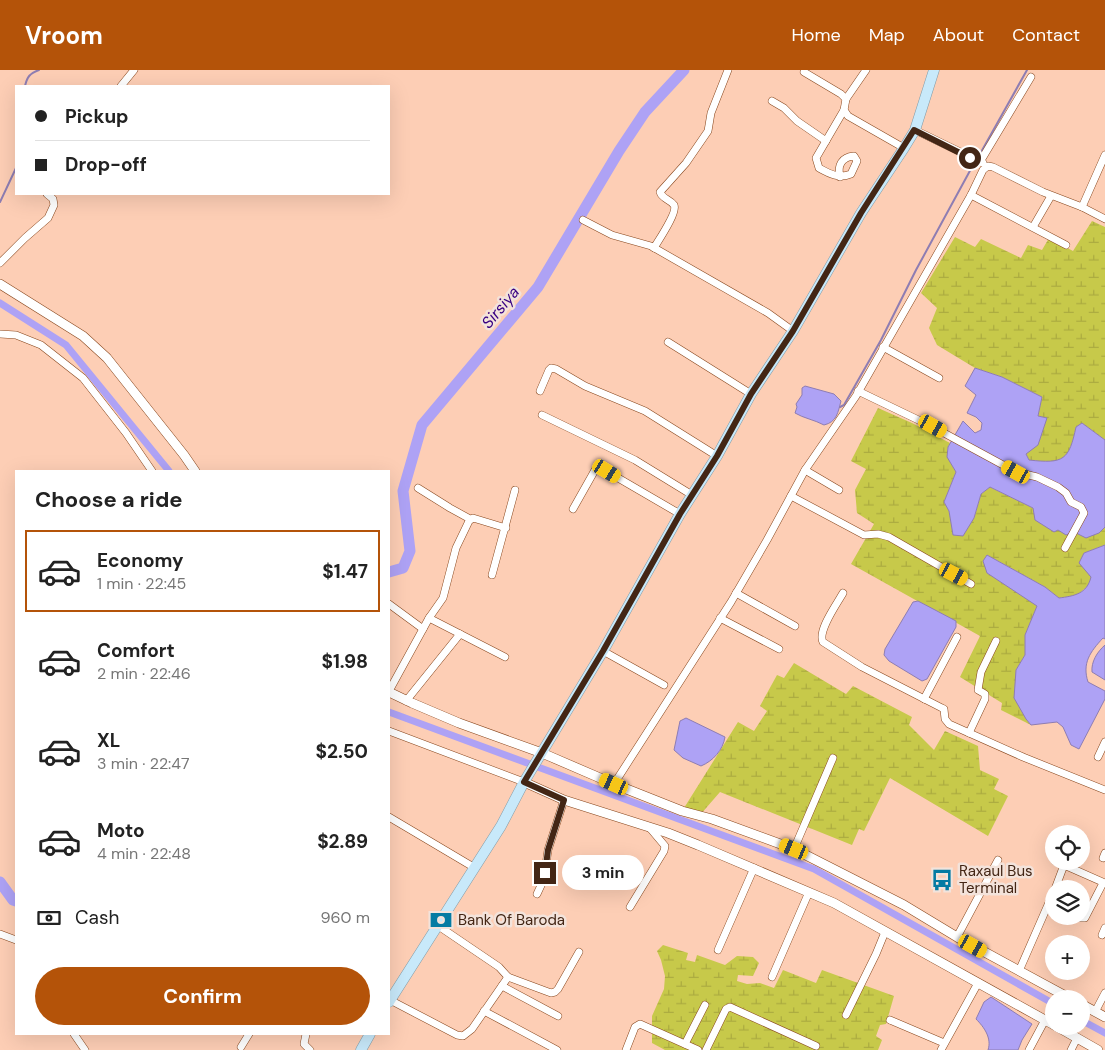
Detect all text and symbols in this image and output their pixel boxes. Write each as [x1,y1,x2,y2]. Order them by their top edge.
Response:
text: Vroom [25,20,103,51]
text: Home [791,23,841,47]
text: Map [869,23,905,47]
text: About [933,23,984,47]
text: Contact [1012,23,1080,47]
text: Pickup [65,104,129,129]
route start [959,147,981,169]
text: Drop-off [65,152,147,177]
water label: Sirsiya [477,282,524,333]
car [916,412,949,440]
car [590,457,623,485]
car [999,458,1032,486]
text: Choose a ride [35,485,183,514]
text: Economy [97,548,184,573]
icon: car [37,549,82,594]
text: $1.47 [322,559,368,584]
car [937,560,970,588]
text: 1 min · 22:45 [97,573,186,594]
text: Comfort [97,638,175,663]
icon: car [37,639,82,684]
text: $1.98 [321,649,368,674]
text: 2 min · 22:46 [97,663,191,684]
text: XL [97,728,120,753]
icon: car [37,729,82,774]
text: $2.50 [316,739,368,764]
text: 3 min · 22:47 [97,753,190,774]
car [597,771,630,797]
text: Moto [97,818,145,843]
icon: car [37,819,82,864]
map controls [1045,825,1090,1035]
button: locate [1045,825,1090,870]
text: $2.89 [317,829,368,854]
car [777,836,810,862]
text: 4 min · 22:48 [97,843,191,864]
callout: 3 min [562,856,645,890]
place label: Raxaul Bus Terminal [959,861,1033,898]
route end [534,862,556,884]
text: 3 min [582,862,624,883]
bus stop icon: Raxaul Bus Terminal [929,867,955,893]
button: layers [1045,880,1090,925]
icon: cash [35,904,63,932]
text: Cash [75,905,119,930]
text: 960 m [320,907,370,928]
bank icon: Bank Of Baroda [428,907,454,933]
place label: Bank Of Baroda [458,910,565,930]
car [956,932,989,960]
button: + [1045,935,1090,980]
button: Confirm [35,967,370,1025]
button: − [1045,990,1090,1035]

